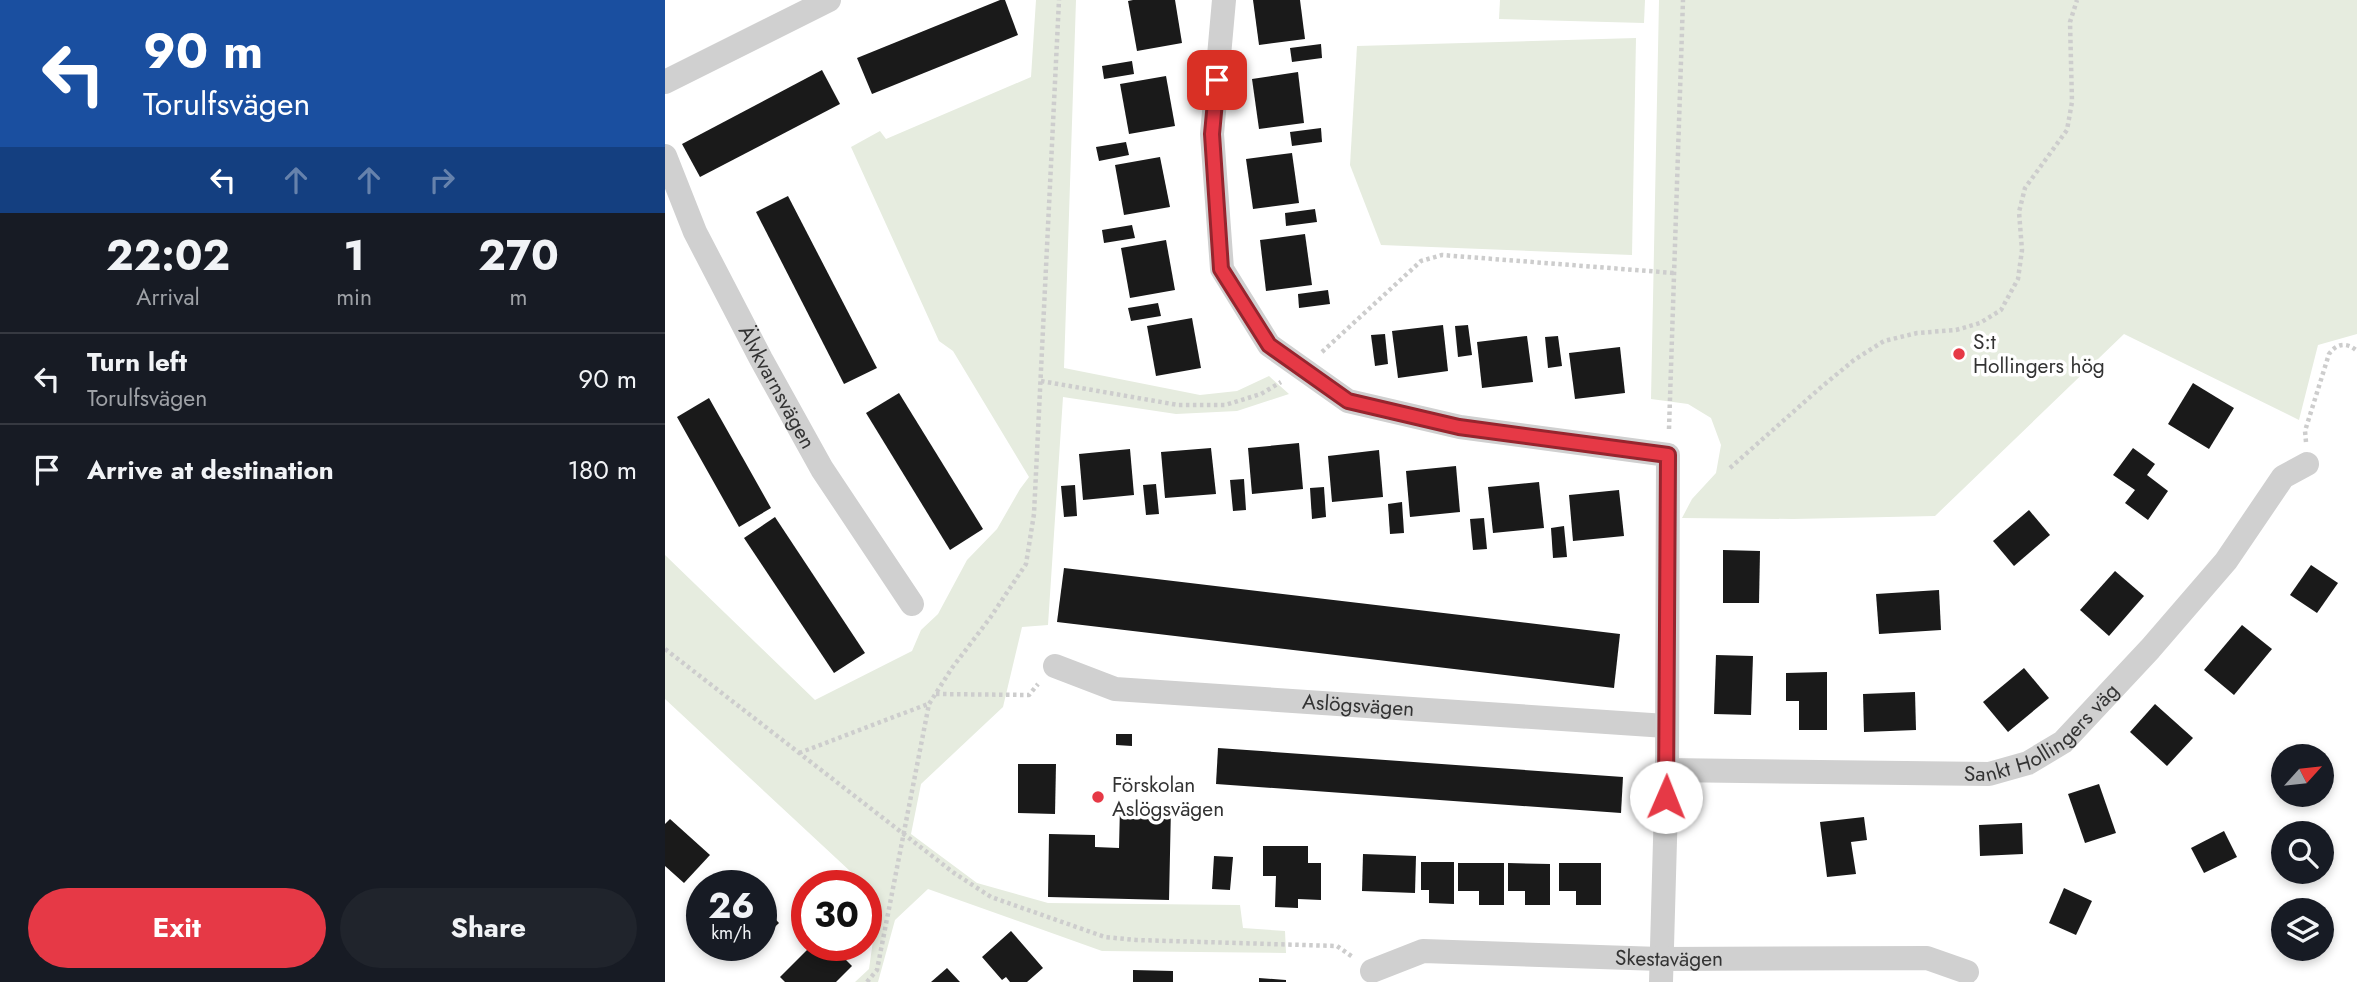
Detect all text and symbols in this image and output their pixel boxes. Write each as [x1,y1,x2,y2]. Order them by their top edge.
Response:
text: 90 m [143,16,263,86]
icon: left [28,28,119,119]
pin [1187,50,1247,110]
icon: arrive [1198,61,1236,99]
text: Torulfsvägen [143,81,310,127]
icon: left [204,161,242,199]
icon: ahead [277,161,315,199]
icon: ahead [350,161,388,199]
icon: right [423,161,461,199]
text: 22:02 [106,225,230,286]
text: 1 [343,225,365,286]
text: 270 [478,225,559,286]
text: Arrival [136,280,200,314]
text: min [336,280,372,314]
text: m [510,280,528,314]
street label: Älvkvarnsvägen [731,320,823,454]
place label: S:t Hollingers hög [1973,327,2105,381]
text: Turn left [87,343,187,381]
marker: S:t Hollingers hög [1951,346,1967,362]
icon: left [28,360,66,398]
text: 90 m [578,360,637,398]
text: Torulfsvägen [87,381,207,415]
icon: arrive [28,451,66,489]
text: Arrive at destination [87,451,334,489]
text: 180 m [567,451,637,489]
street label: Sankt Hollingers väg [1964,676,2126,789]
street label: Aslögsvägen [1301,687,1415,724]
north arrow [2271,744,2335,807]
map controls [2271,744,2334,961]
position arrow [1629,760,1703,834]
place label: Förskolan Aslögsvägen [1112,770,1224,824]
marker: Förskolan Aslögsvägen [1090,789,1106,805]
button: search [2271,821,2334,884]
speed limit sign: 30 [791,870,882,961]
text: 26 [708,881,755,931]
button: Exit [28,888,326,968]
button: Share [340,888,637,968]
button: layers [2271,898,2334,961]
text: km/h [711,920,752,946]
street label: Skestavägen [1615,942,1723,974]

